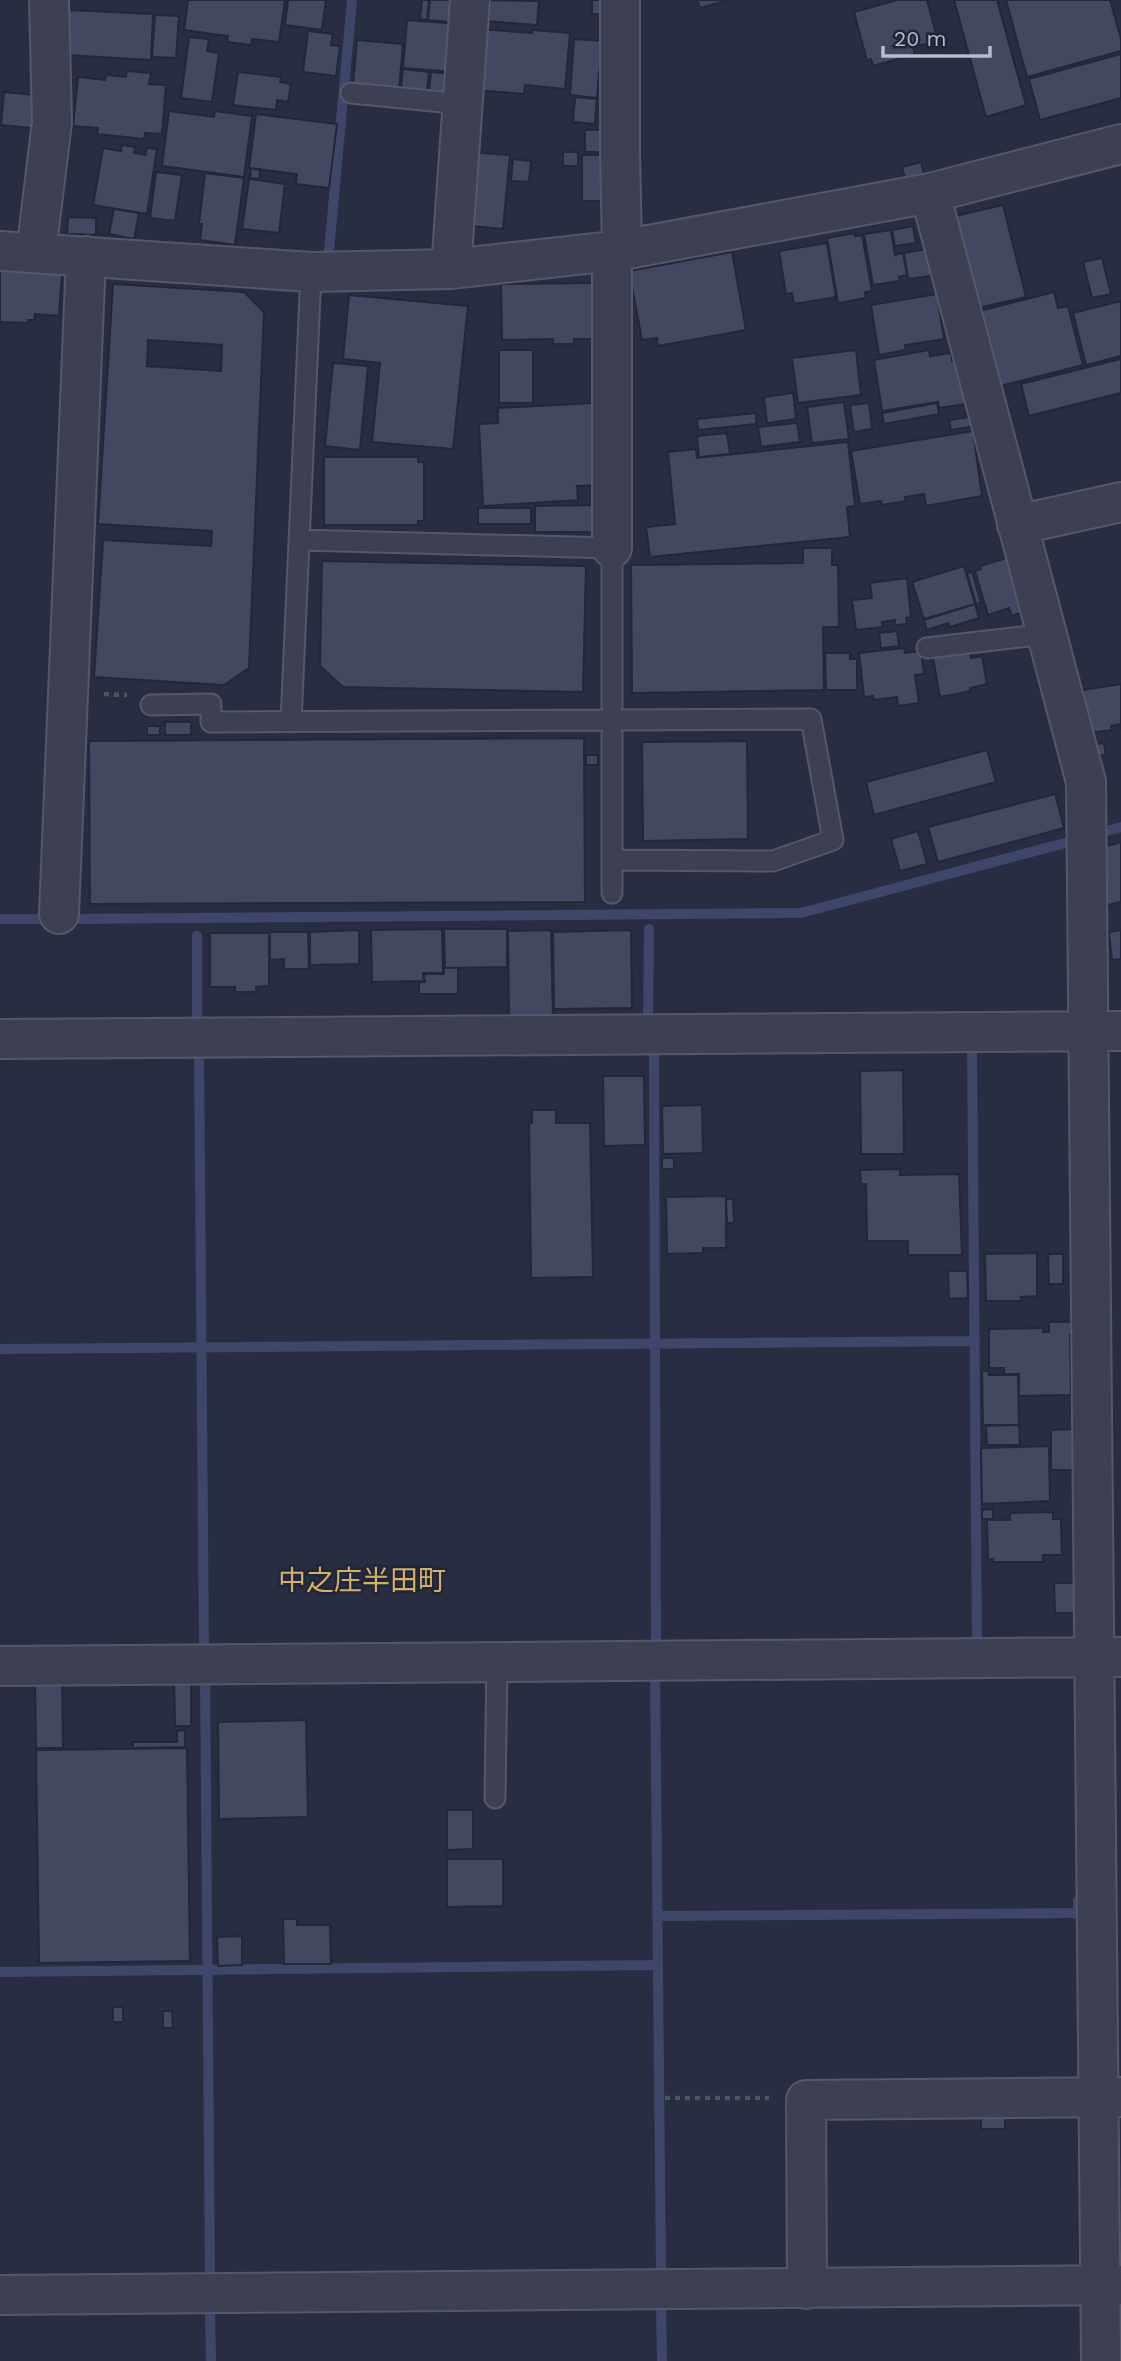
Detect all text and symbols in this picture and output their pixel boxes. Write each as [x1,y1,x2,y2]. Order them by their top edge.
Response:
scale bar [883,14,990,58]
text: 20 m [894,26,946,51]
district label: 中之庄半田町 [278,1564,446,1597]

